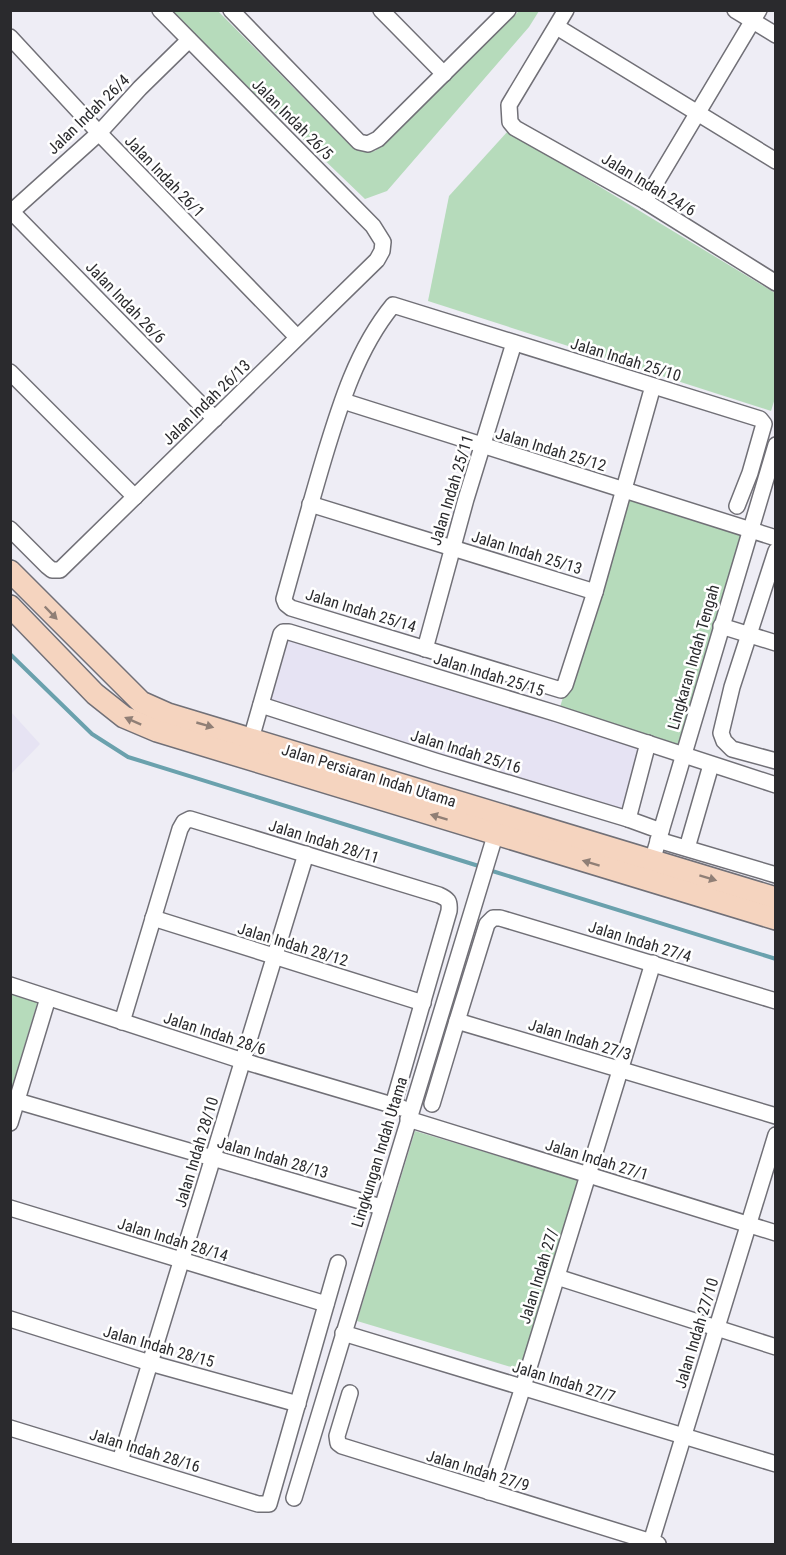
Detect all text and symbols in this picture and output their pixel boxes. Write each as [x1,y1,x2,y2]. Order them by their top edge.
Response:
street label: Jalan Indah 26/4 [43,70,133,158]
street label: Jalan Indah 26/5 [248,75,337,164]
street label: Jalan Indah 26/1 [121,131,208,221]
street label: Jalan Indah 24/6 [598,149,699,220]
street label: Jalan Indah 26/6 [82,257,170,347]
street label: Jalan Indah 25/10 [568,334,683,385]
street label: Jalan Indah 26/13 [159,356,254,449]
street label: Jalan Indah 25/12 [493,424,608,475]
street label: Jalan Indah 25/11 [426,433,477,548]
street label: Jalan Indah 25/13 [469,527,584,578]
street label: Lingkaran Indah Tengah [664,582,723,732]
street label: Jalan Indah 25/14 [303,585,418,636]
one-way arrow [44,605,58,619]
street label: Jalan Indah 25/15 [431,649,546,700]
one-way arrow [124,716,142,726]
one-way arrow [196,721,214,730]
street label: Jalan Indah 25/16 [408,726,523,777]
street label: Jalan Persiaran Indah Utama [279,740,458,811]
one-way arrow [430,812,448,821]
street label: Jalan Indah 28/11 [266,816,381,867]
one-way arrow [582,858,600,867]
one-way arrow [699,874,717,883]
street label: Jalan Indah 27/4 [586,917,694,966]
street label: Jalan Indah 28/12 [235,919,350,970]
street label: Jalan Indah 28/6 [161,1008,269,1059]
street label: Jalan Indah 27/3 [526,1015,634,1064]
street label: Lingkungan Indah Utama [348,1075,411,1230]
street label: Jalan Indah 28/10 [171,1095,222,1210]
street label: Jalan Indah 28/13 [215,1133,330,1182]
street label: Jalan Indah 27/1 [543,1135,651,1184]
street label: Jalan Indah 28/14 [115,1214,230,1265]
street label: Jalan Indah 27/ [515,1226,562,1326]
street label: Jalan Indah 27/10 [671,1276,722,1391]
street label: Jalan Indah 28/15 [101,1322,217,1371]
street label: Jalan Indah 27/7 [510,1357,618,1406]
street label: Jalan Indah 28/16 [87,1425,202,1476]
street label: Jalan Indah 27/9 [424,1446,532,1495]

